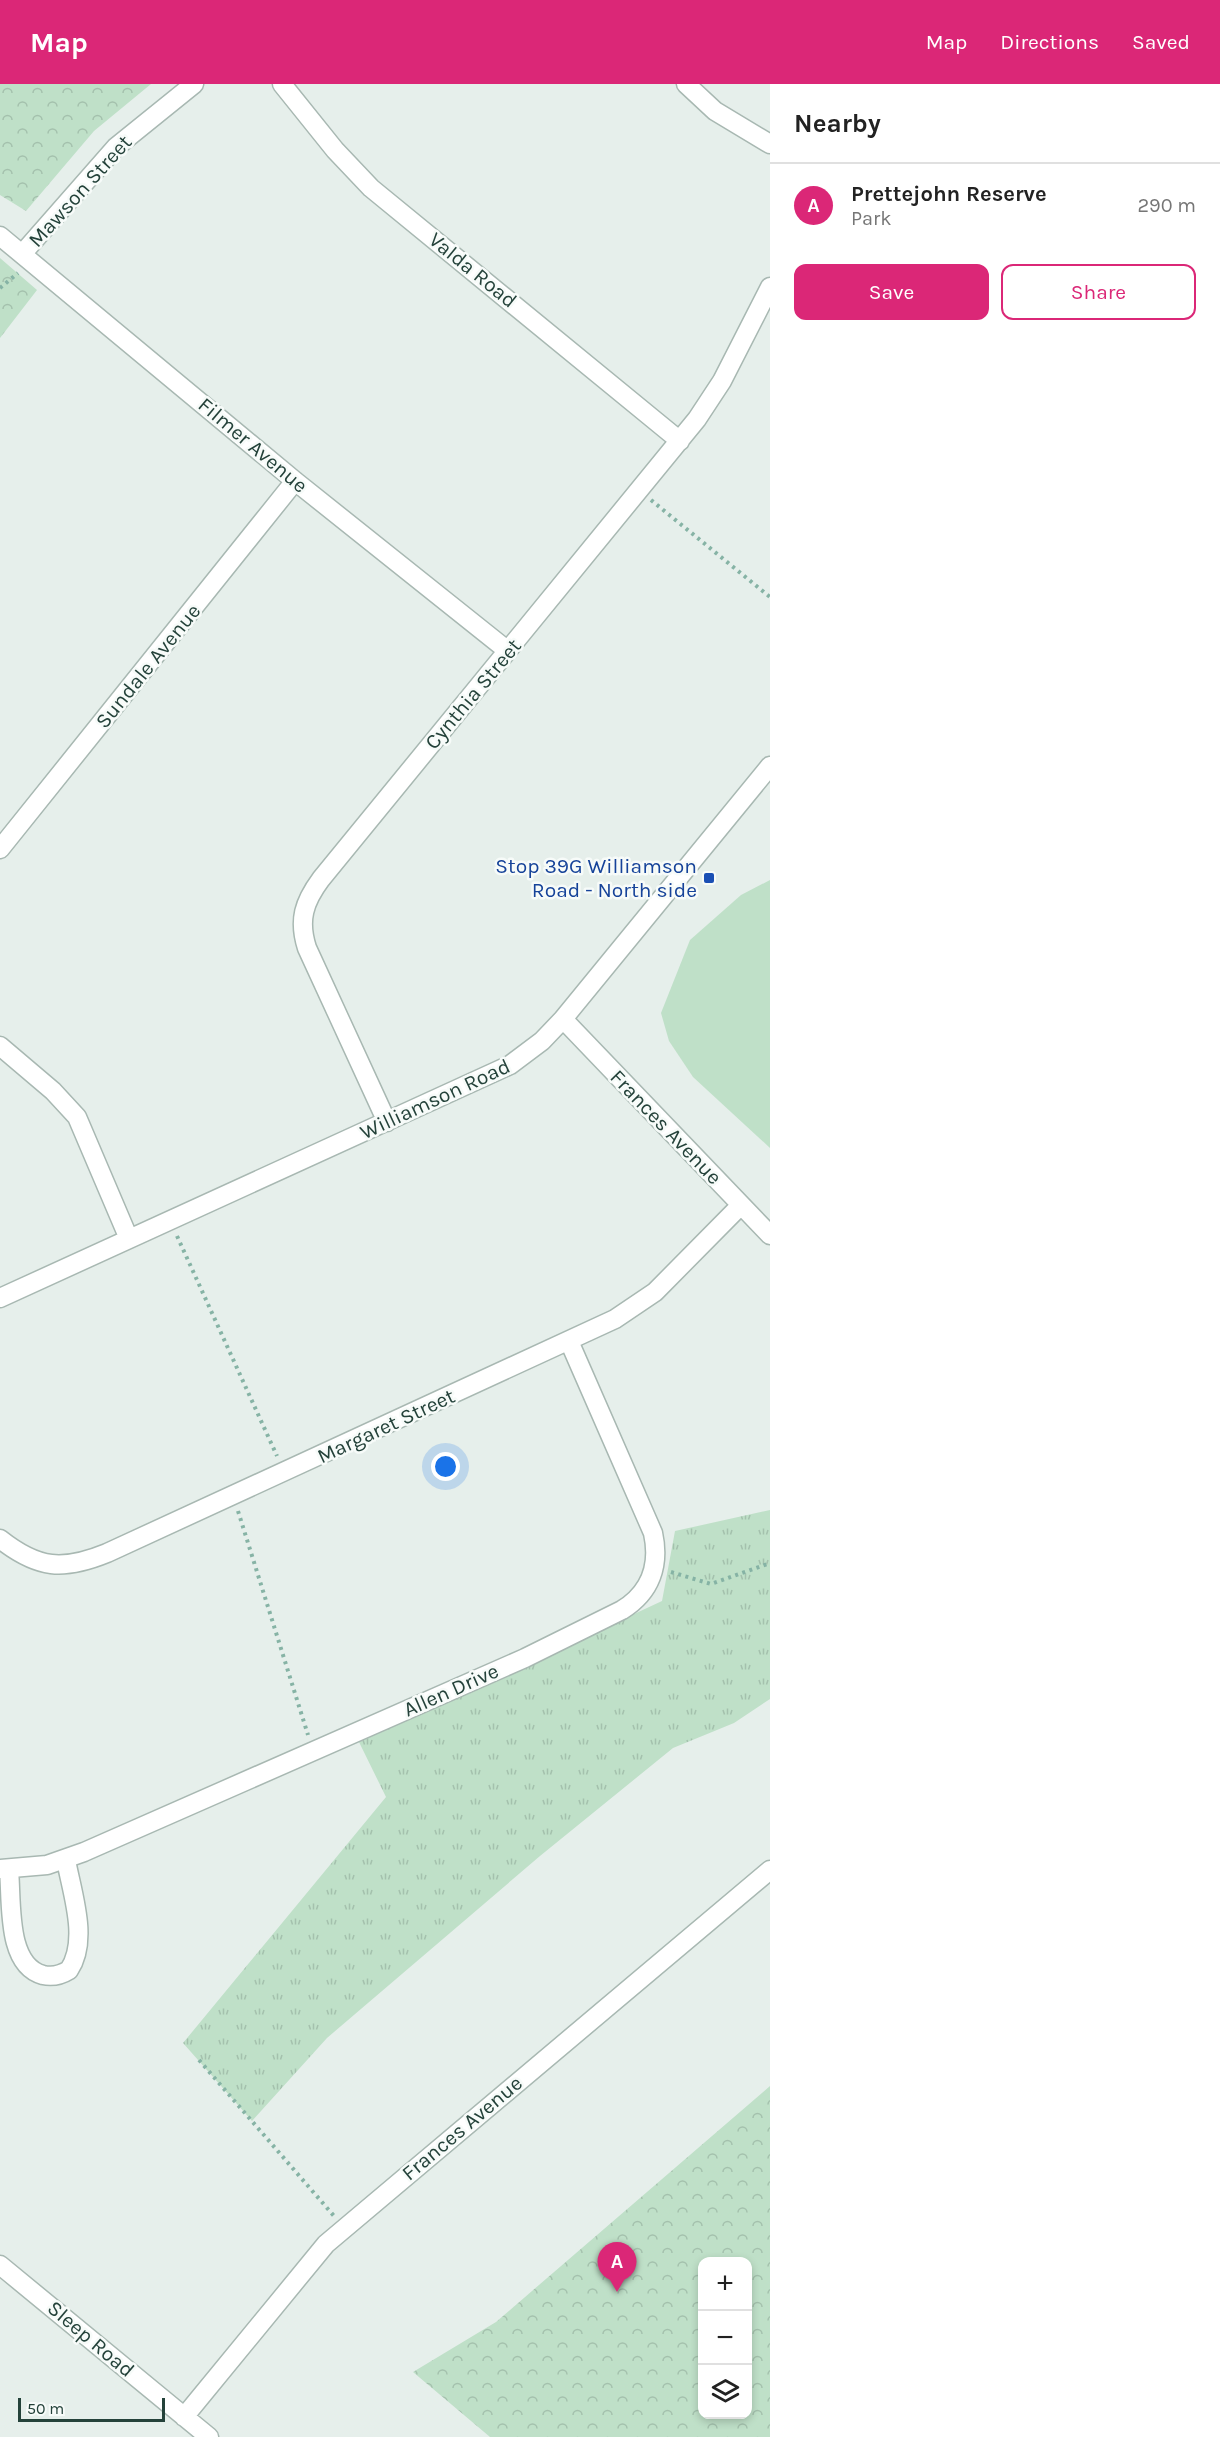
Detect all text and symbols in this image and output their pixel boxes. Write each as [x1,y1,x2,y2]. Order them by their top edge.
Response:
text: Map [30,26,88,59]
text: Map [926,30,967,54]
text: Directions [1000,30,1099,54]
text: Saved [1132,30,1190,54]
text: Nearby [794,108,881,139]
street label: Mawson Street [23,130,137,252]
text: Prettejohn Reserve [851,181,1047,207]
text: A [807,194,820,217]
text: 290 m [1137,194,1196,217]
text: Park [851,207,892,230]
street label: Valda Road [424,227,522,313]
button: Save [794,264,989,320]
button: Share [1001,264,1196,320]
street label: Filmer Avenue [193,392,313,498]
street label: Sundale Avenue [91,599,205,733]
street label: Cynthia Street [420,634,526,754]
place label: Stop 39G Williamson Road - North side [495,854,697,902]
marker: Stop 39G Williamson Road - North side [702,871,716,885]
street label: Williamson Road [356,1054,514,1144]
street label: Frances Avenue [605,1065,727,1189]
street label: Margaret Street [313,1384,459,1468]
your location [431,1452,460,1481]
street label: Allen Drive [400,1658,502,1722]
street label: Frances Avenue [397,2071,527,2185]
pin: A [598,2242,636,2292]
map controls [698,2257,752,2419]
button: + [698,2257,752,2311]
street label: Sleep Road [43,2296,139,2382]
button: − [698,2311,752,2365]
button: layers [698,2365,752,2419]
scale bar [18,2395,165,2422]
text: 50 m [27,2399,64,2418]

